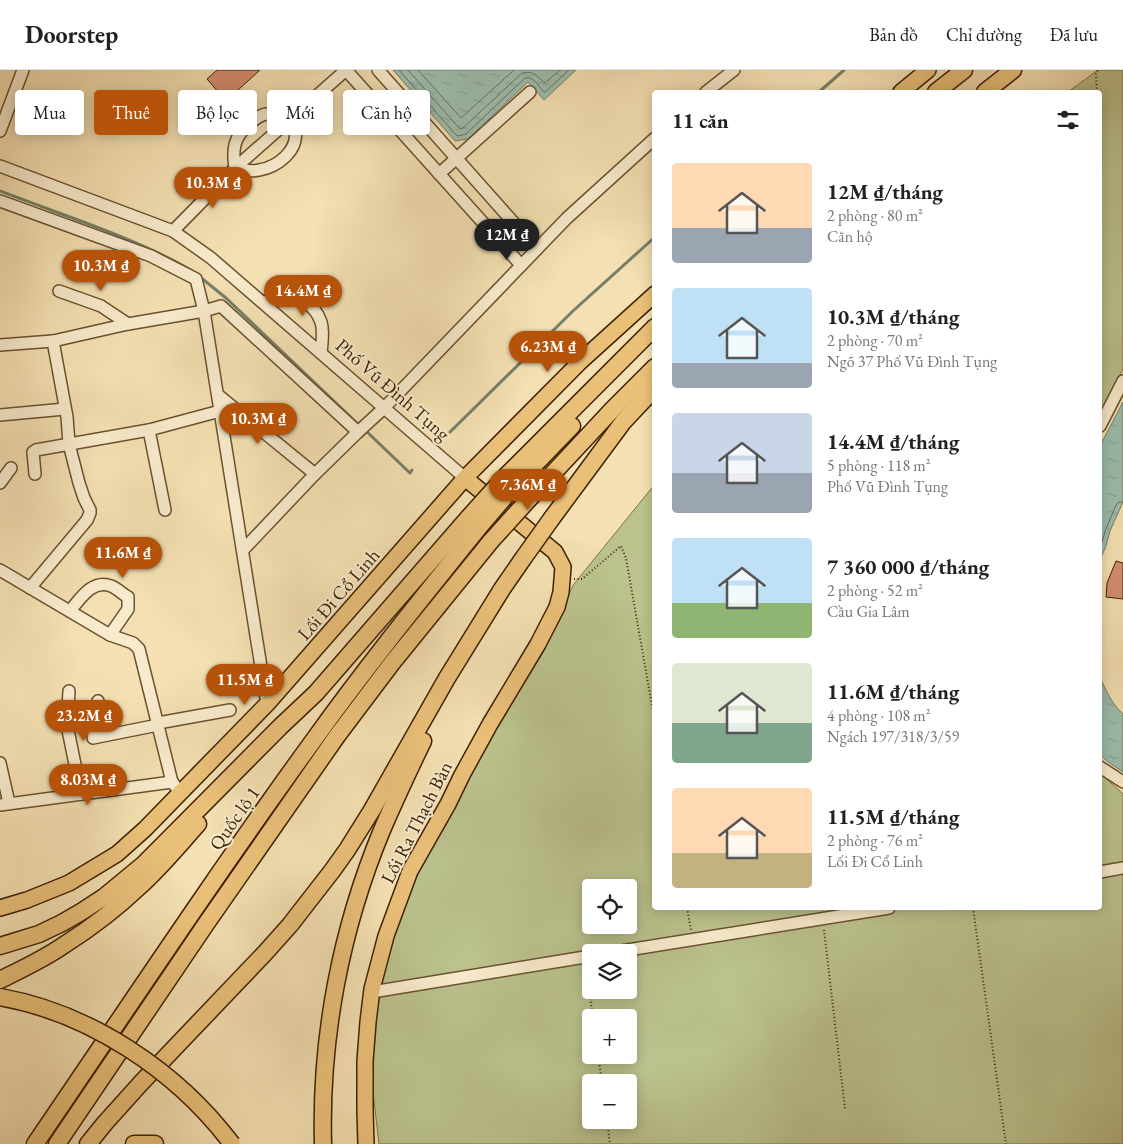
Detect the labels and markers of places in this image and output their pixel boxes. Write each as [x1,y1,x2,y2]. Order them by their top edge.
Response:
pin: 10.3M ₫ [167,166,259,209]
pin: 12M ₫ [472,218,542,261]
pin: 10.3M ₫ [55,250,147,292]
pin: 14.4M ₫ [257,274,349,317]
pin: 6.23M ₫ [502,330,594,373]
pin: 10.3M ₫ [212,402,304,445]
pin: 7.36M ₫ [482,468,574,511]
pin: 11.6M ₫ [77,536,169,579]
pin: 11.5M ₫ [199,664,291,706]
pin: 23.2M ₫ [38,700,130,742]
pin: 8.03M ₫ [42,764,134,806]

